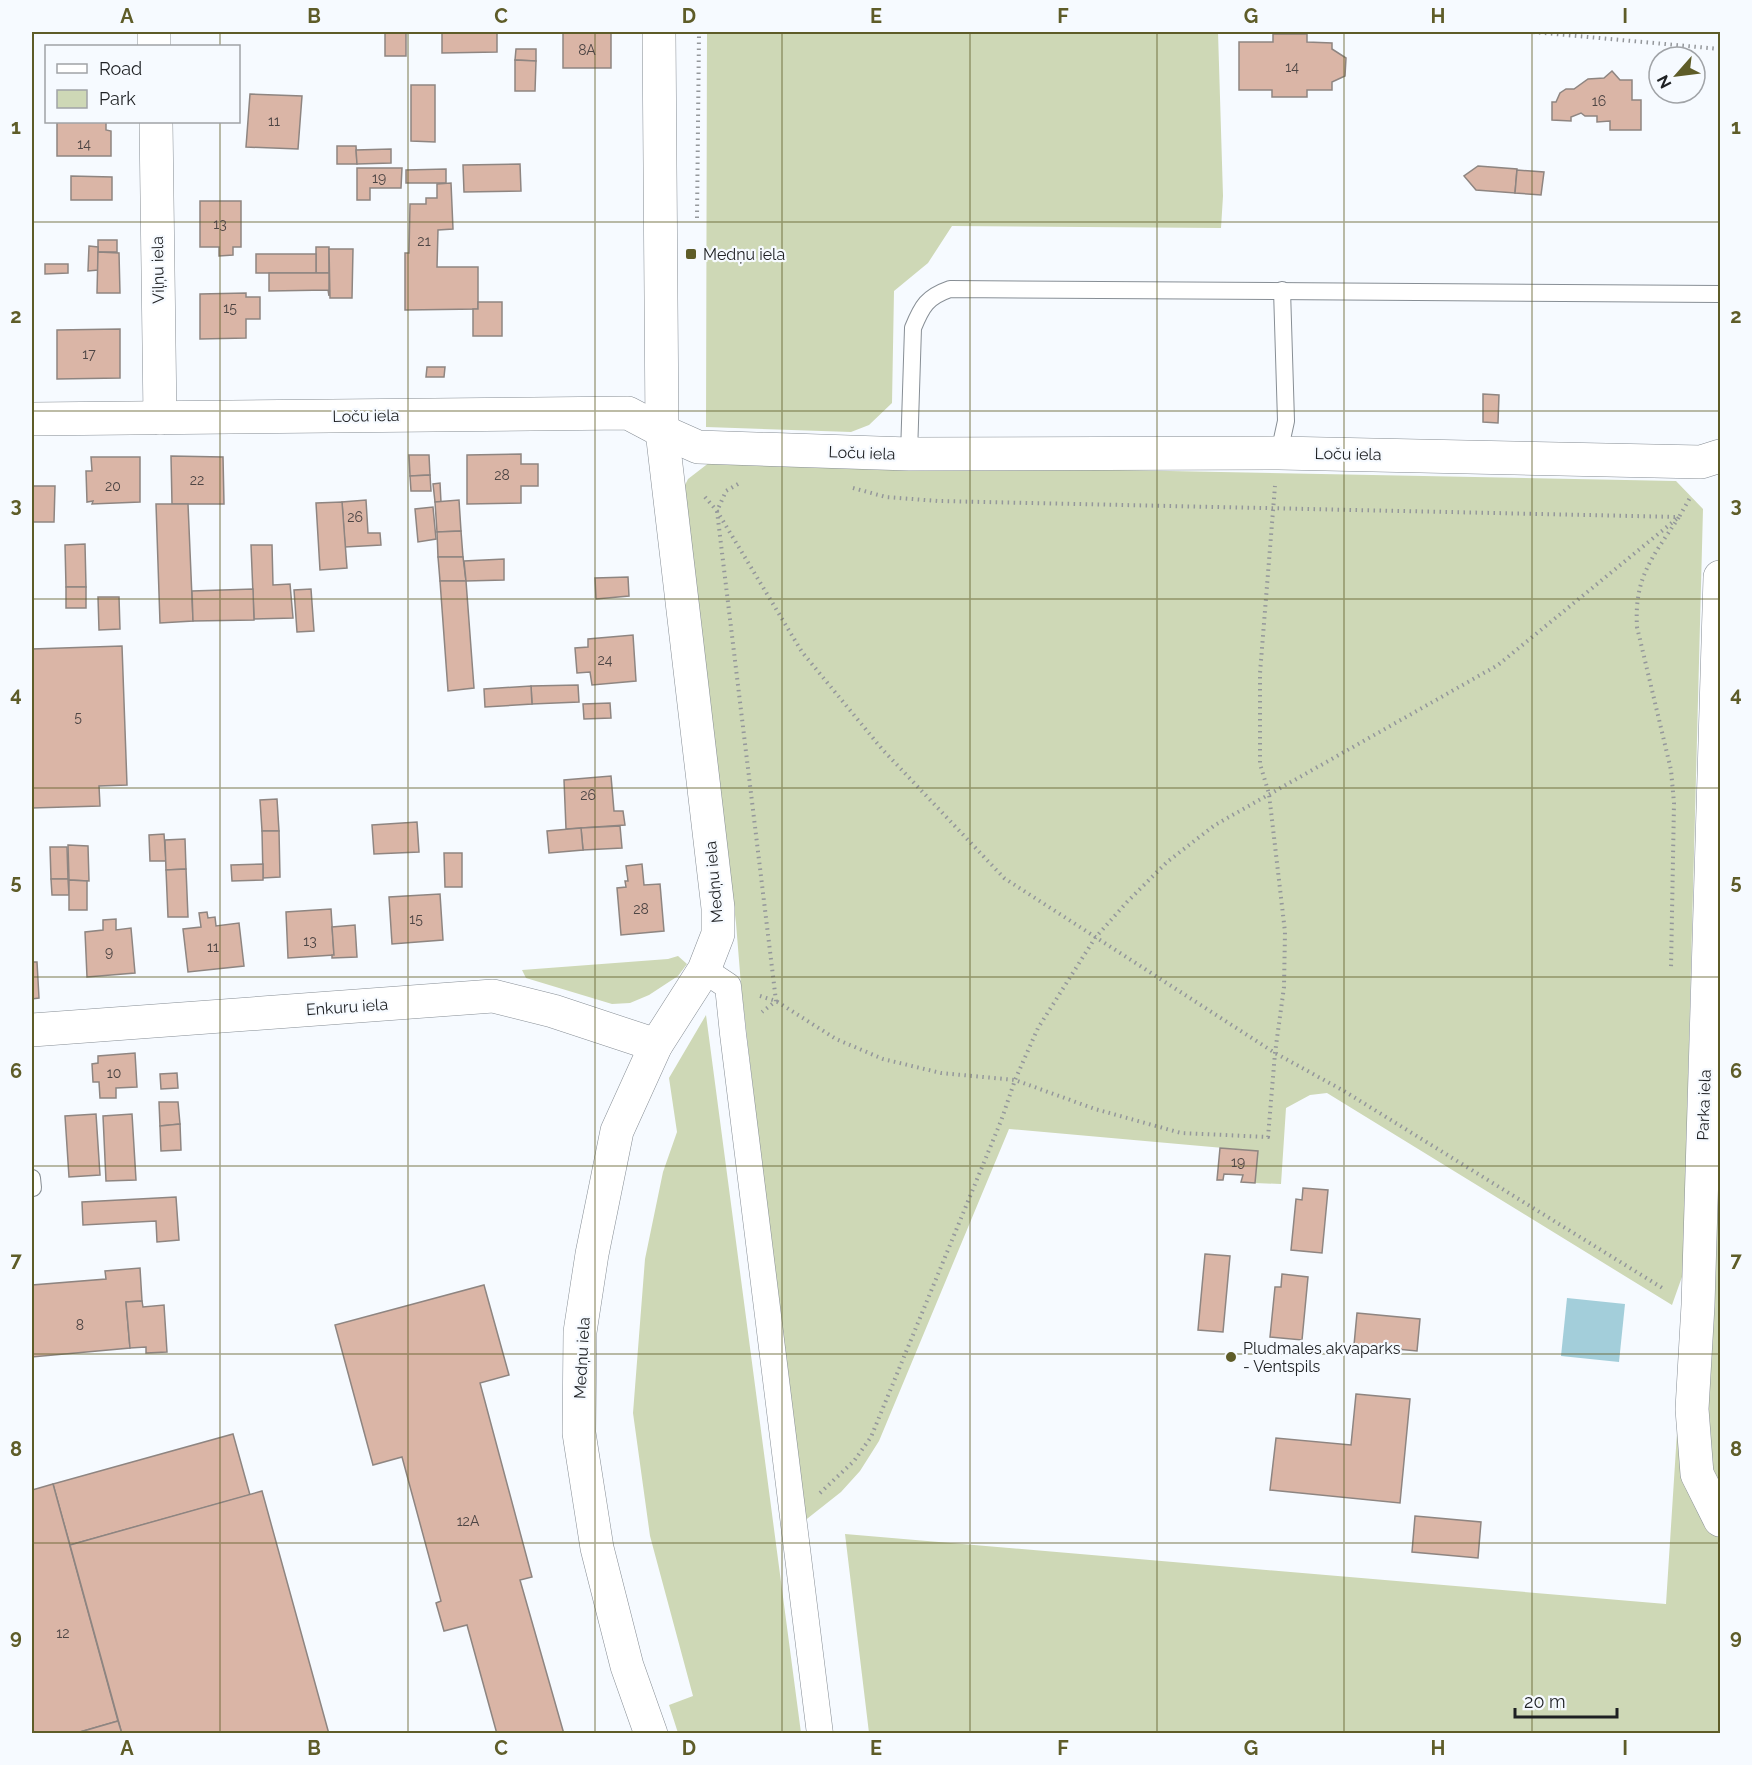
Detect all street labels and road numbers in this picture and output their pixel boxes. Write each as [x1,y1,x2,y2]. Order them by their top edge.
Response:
street label: Viļņu iela [148,236,168,304]
street label: Loču iela [332,406,400,426]
street label: Loču iela [828,442,896,464]
street label: Loču iela [1314,444,1382,464]
street label: Medņu iela [701,840,727,924]
street label: Enkuru iela [305,995,389,1019]
street label: Parka iela [1693,1069,1715,1141]
street label: Medņu iela [570,1317,594,1399]

